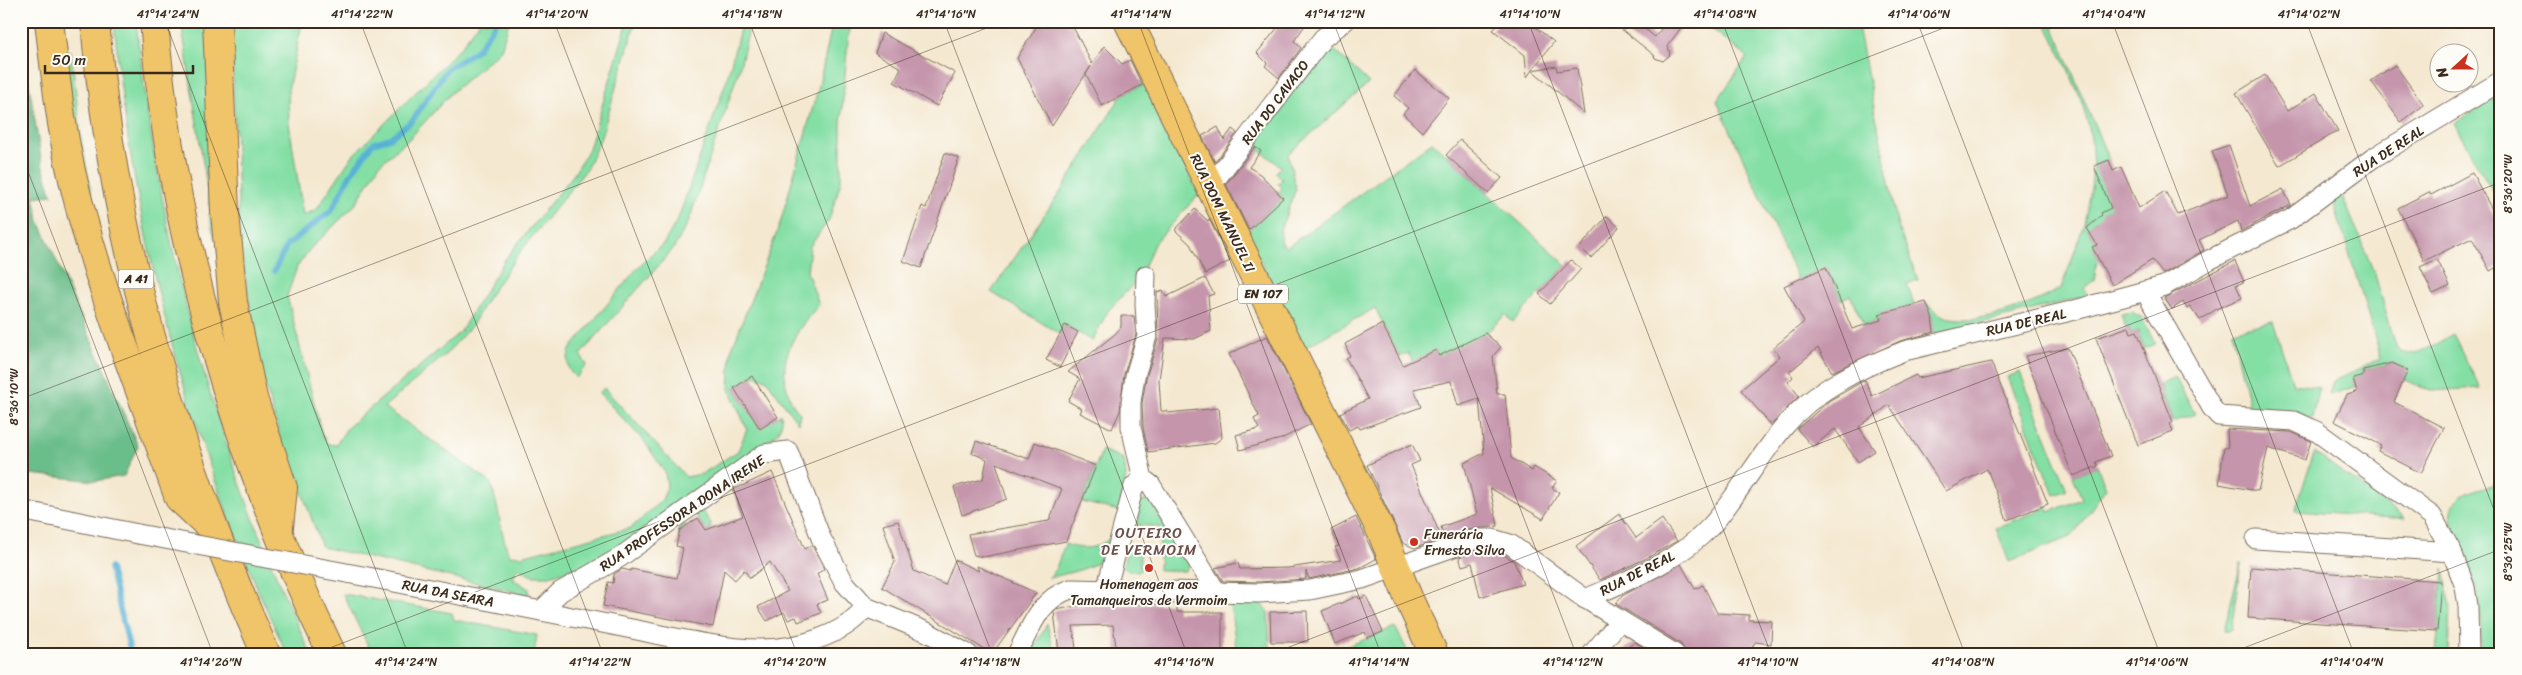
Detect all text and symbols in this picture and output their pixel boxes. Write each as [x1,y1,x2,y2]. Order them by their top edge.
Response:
text: 41°14'24"N [137,3,200,25]
text: 41°14'22"N [331,3,394,25]
text: 41°14'20"N [526,3,589,25]
text: 41°14'18"N [722,3,783,25]
text: 41°14'16"N [916,3,977,25]
text: 41°14'14"N [1111,3,1172,25]
text: 41°14'12"N [1305,3,1366,25]
text: 41°14'10"N [1500,3,1561,25]
text: 41°14'08"N [1693,3,1757,25]
text: 41°14'06"N [1888,3,1951,25]
text: 41°14'04"N [2082,3,2146,25]
text: 41°14'02"N [2278,3,2341,25]
scale bar [45,42,192,74]
north arrow [2430,42,2480,92]
text: 50 m [52,47,87,73]
street label: RUA DO CAVACO [1235,54,1316,150]
text: N [2429,63,2456,82]
street label: RUA DE REAL [2347,119,2430,184]
street label: RUA DOM MANUEL II [1183,150,1262,278]
text: 8°36'20"W [2497,154,2519,213]
road number: A 41 [118,270,154,288]
road number: EN 107 [1238,284,1288,304]
street label: RUA DE REAL [1984,301,2069,344]
text: 8°36'10"W [3,368,25,426]
street label: RUA PROFESSORA DONA IRENE [594,448,771,578]
district label: OUTEIRO DE VERMOIM [1101,520,1197,563]
place label: Funerária Ernesto Silva [1424,522,1505,563]
text: 8°36'25"W [2497,522,2519,581]
marker: Funerária Ernesto Silva [1408,536,1420,548]
street label: RUA DE REAL [1595,544,1680,603]
marker: Homenagem aos Tamanqueiros de Vermoim [1143,562,1155,574]
street label: RUA DA SEARA [400,572,496,615]
place label: Homenagem aos Tamanqueiros de Vermoim [1070,572,1228,613]
text: 41°14'26"N [180,651,243,673]
text: 41°14'24"N [375,651,438,673]
text: 41°14'22"N [569,651,632,673]
text: 41°14'20"N [764,651,827,673]
text: 41°14'18"N [960,651,1021,673]
text: 41°14'16"N [1154,651,1215,673]
text: 41°14'14"N [1349,651,1410,673]
text: 41°14'12"N [1543,651,1604,673]
text: 41°14'10"N [1738,651,1799,673]
text: 41°14'08"N [1931,651,1995,673]
text: 41°14'06"N [2126,651,2189,673]
text: 41°14'04"N [2320,651,2384,673]

